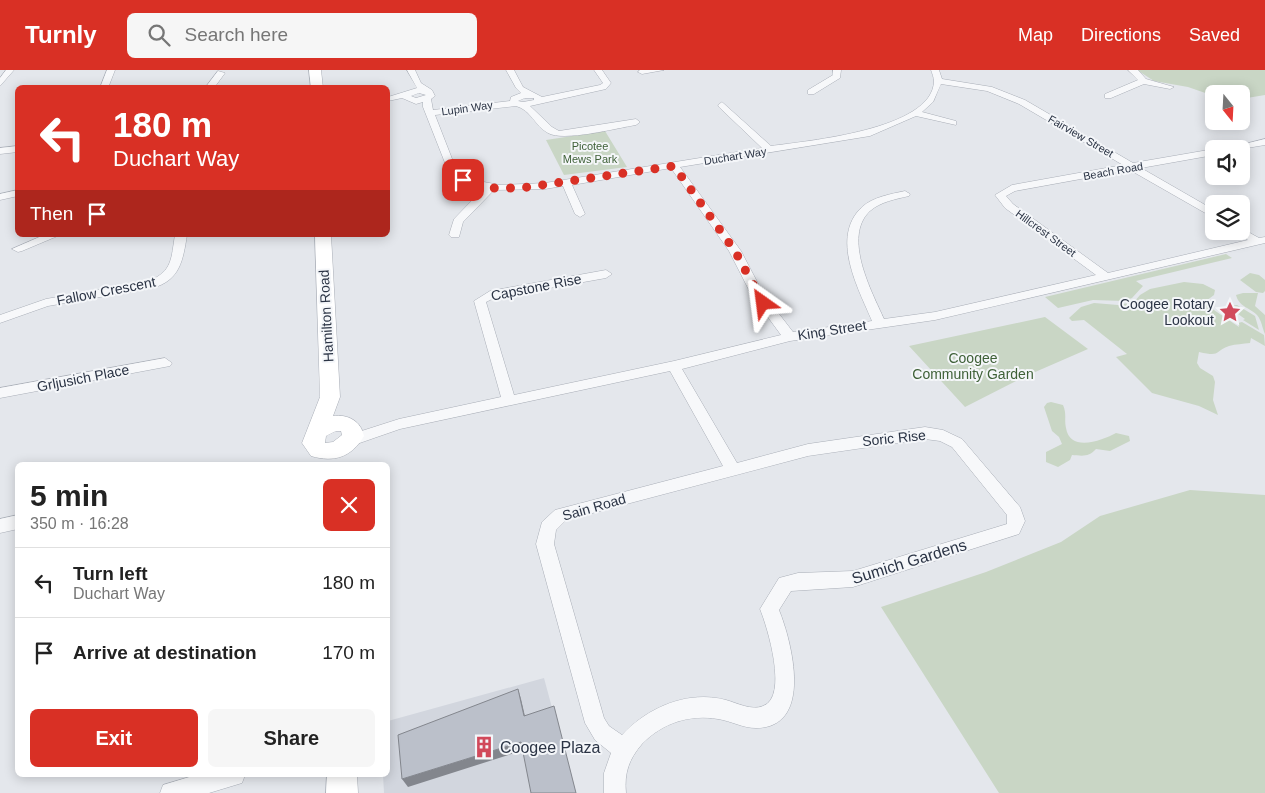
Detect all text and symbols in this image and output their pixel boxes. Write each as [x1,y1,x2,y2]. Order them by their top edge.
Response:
search box [127,13,477,58]
text: Turnly [25,21,97,48]
icon: search [145,21,173,49]
text: Search here [185,24,288,45]
text: Map [1018,25,1053,45]
text: Directions [1081,25,1161,45]
text: Saved [1189,25,1240,45]
north arrow [1205,85,1250,130]
map controls [1205,85,1250,240]
street label: Lupin Way [441,98,494,118]
icon: left [30,105,95,170]
text: 180 m [113,105,212,144]
street label: Fairview Street [1046,112,1116,160]
park label: Picotee Mews Park [563,140,618,165]
button: sound [1205,140,1250,185]
street label: Duchart Way [703,145,768,167]
text: Duchart Way [113,146,239,171]
pin [442,159,484,201]
street label: Beach Road [1082,160,1144,182]
icon: arrive [449,166,477,194]
button: layers [1205,195,1250,240]
icon: arrive [83,200,111,228]
text: Then [30,203,73,224]
street label: Hillcrest Street [1014,207,1078,259]
street label: Hamilton Road [316,269,336,363]
street label: Capstone Rise [489,270,583,304]
street label: Fallow Crescent [55,274,157,308]
position arrow [736,276,788,328]
place label: Coogee Rotary Lookout [1120,296,1214,328]
place icon: Coogee Rotary Lookout [1217,299,1243,325]
street label: King Street [797,317,868,343]
park label: Coogee Community Garden [912,350,1034,382]
street label: Grljusich Place [36,361,131,395]
street label: Soric Rise [861,427,927,449]
text: 5 min [30,479,108,512]
button: close [323,479,375,531]
street label: Sain Road [560,490,628,524]
text: 350 m · 16:28 [30,515,129,532]
street label: Sumich Gardens [850,536,969,587]
text: Turn left [73,563,148,584]
icon: left [30,569,58,597]
text: 180 m [322,572,375,593]
text: Duchart Way [73,585,165,602]
icon: arrive [30,639,58,667]
text: Arrive at destination [73,642,257,663]
text: 170 m [322,642,375,663]
button: Exit [30,709,198,767]
button: Share [208,709,375,767]
building icon: Coogee Plaza [471,734,497,760]
place label: Coogee Plaza [500,739,601,756]

